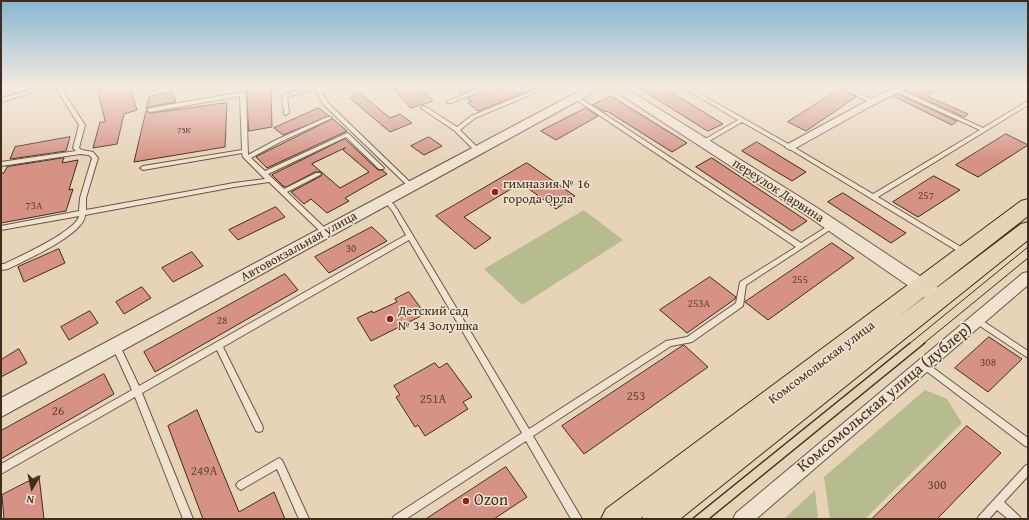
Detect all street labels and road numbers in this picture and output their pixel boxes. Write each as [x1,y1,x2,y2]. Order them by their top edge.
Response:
street label: переулок Дарвина [729,156,827,226]
street label: Автовокзальная улица [238,209,360,285]
street label: Комсомольская улица [766,318,878,408]
street label: Комсомольская улица (дублер) [794,319,976,477]

